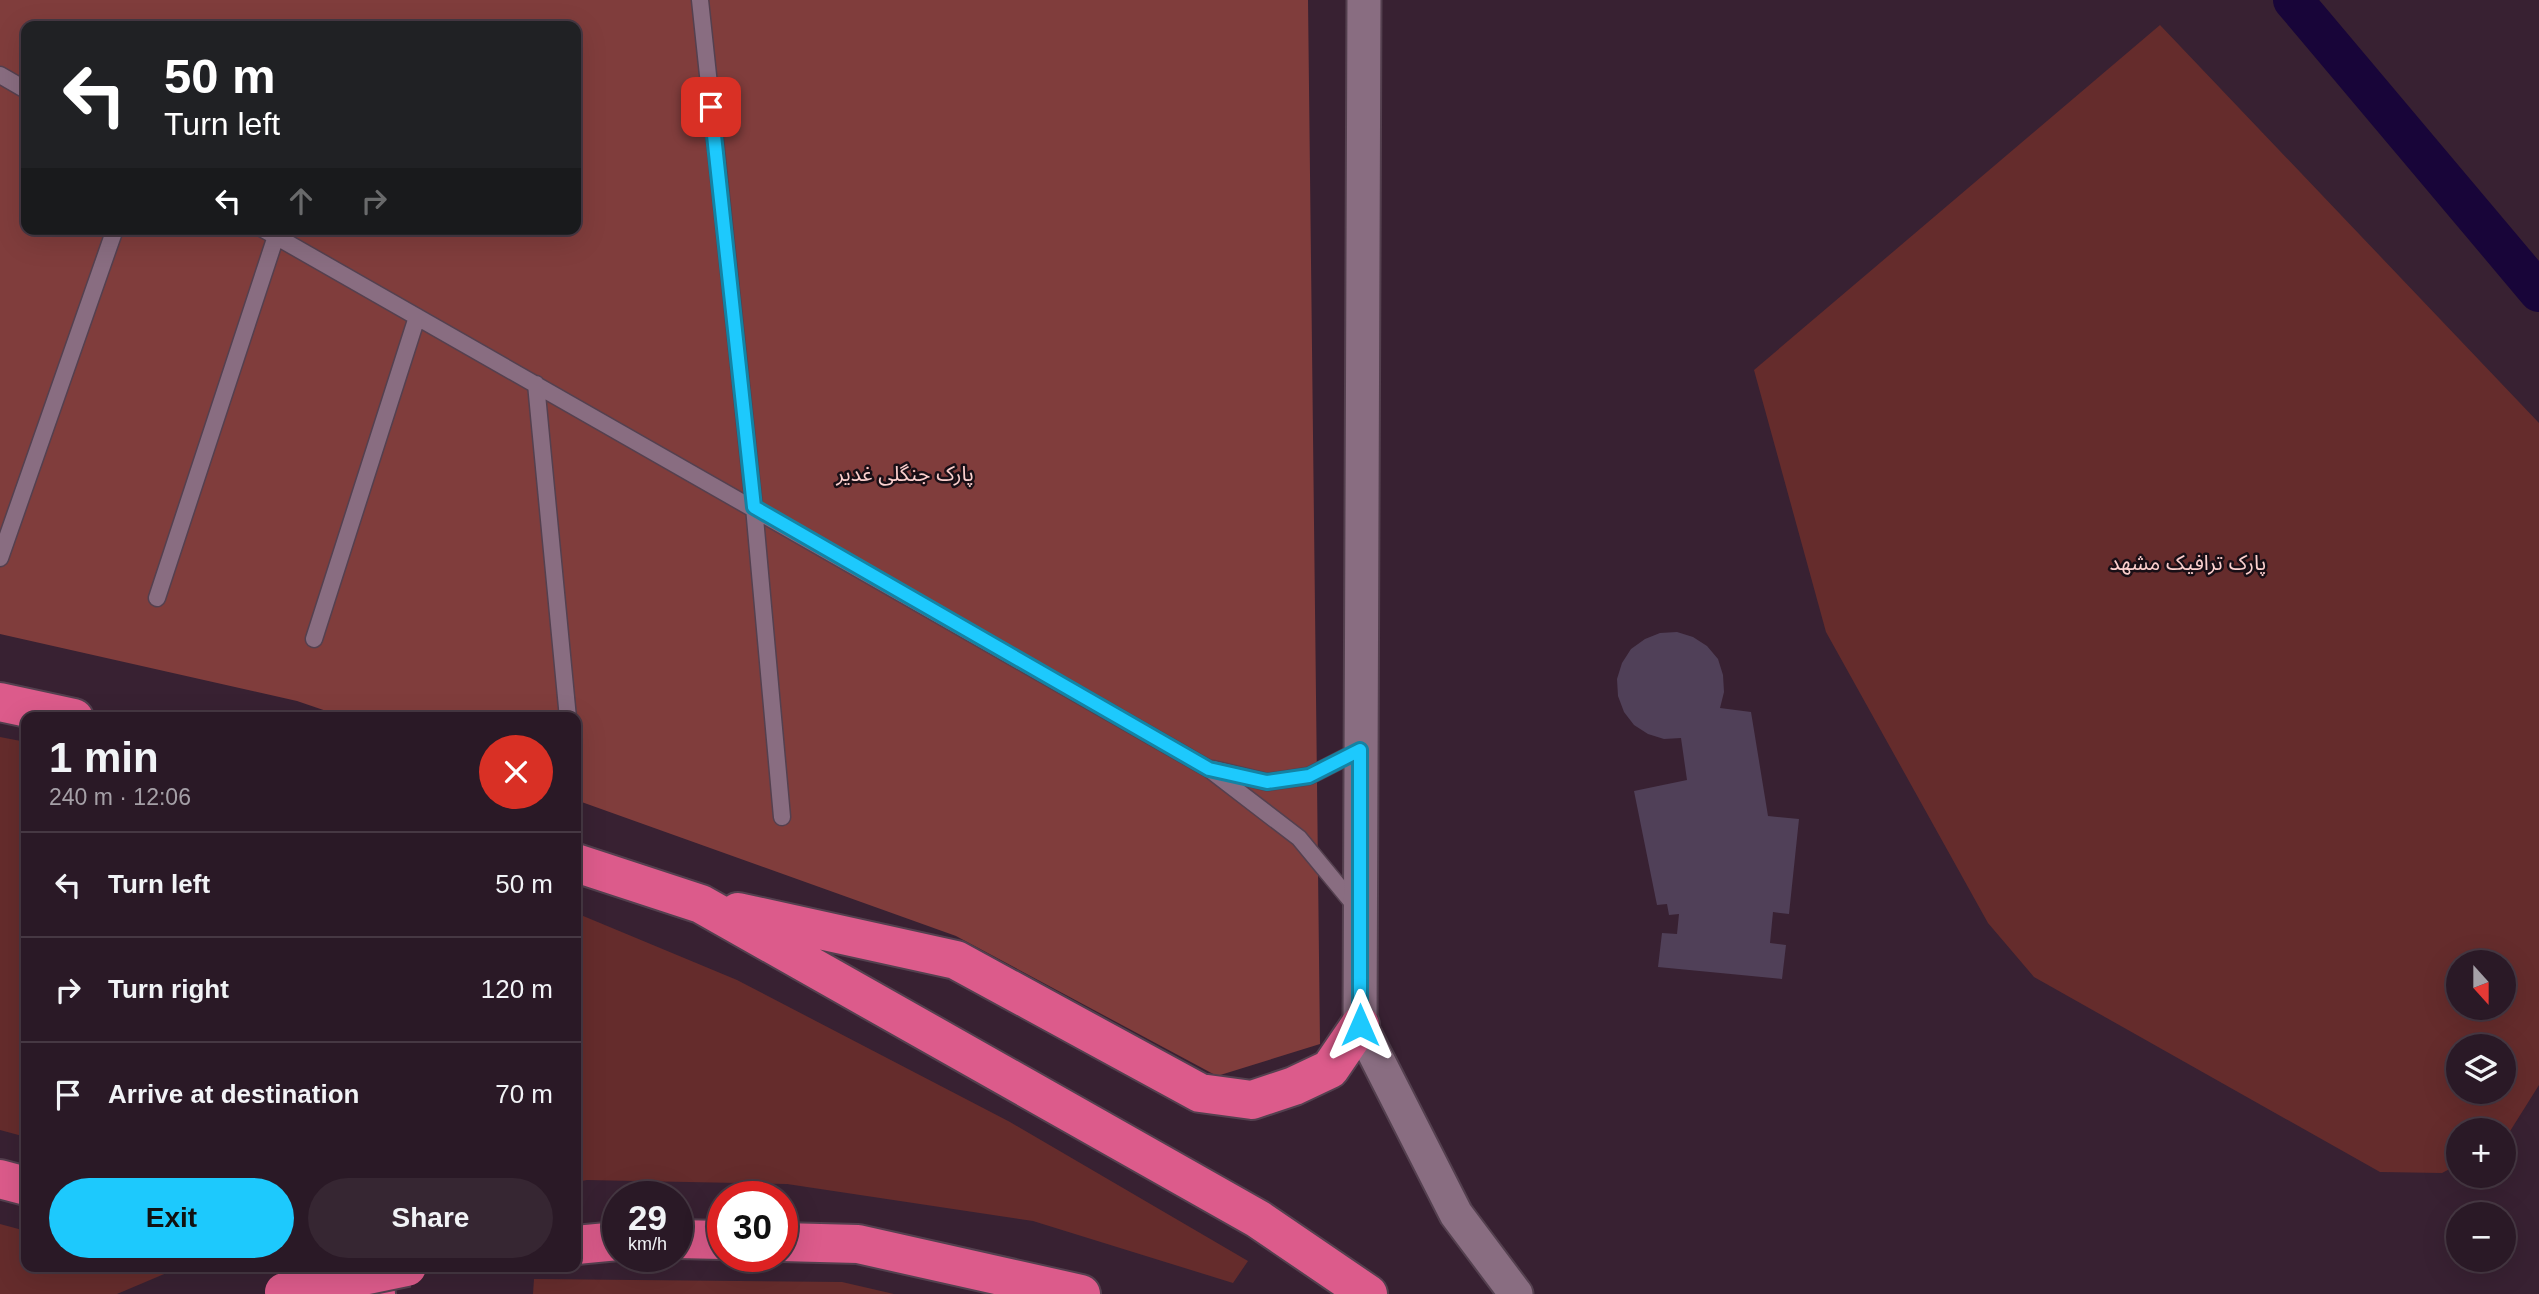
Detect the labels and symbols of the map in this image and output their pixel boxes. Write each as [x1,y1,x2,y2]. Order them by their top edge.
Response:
pin [681,77,741,137]
park label: پارک جنگلی غدیر [835,462,974,487]
park label: پارک ترافیک مشهد [2110,551,2266,576]
north arrow [2446,950,2516,1020]
position arrow [1323,988,1397,1062]
speed limit sign: 30 [707,1181,798,1272]

